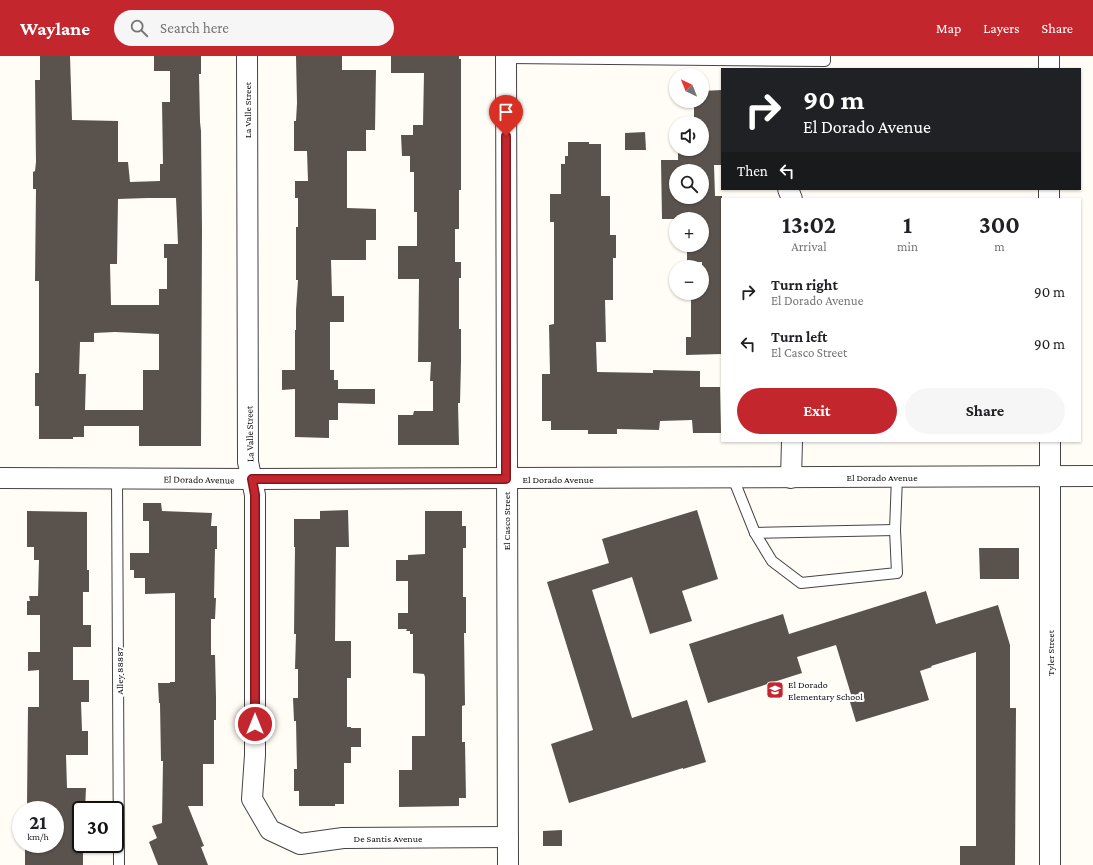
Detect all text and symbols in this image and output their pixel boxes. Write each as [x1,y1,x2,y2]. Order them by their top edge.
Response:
search box [114,10,394,46]
icon: search [128,17,150,39]
text: Waylane [20,18,90,39]
text: Search here [160,20,229,36]
text: Map [936,20,961,36]
text: Layers [983,20,1020,36]
text: Share [1042,20,1073,36]
north arrow [669,68,709,108]
map controls [669,68,709,300]
street label: La Valle Street [242,81,253,138]
icon: right [737,84,789,136]
text: 90 m [803,84,864,115]
pin [489,95,523,136]
icon: arrive [495,101,517,123]
button: sound [669,116,709,156]
text: El Dorado Avenue [803,117,931,137]
icon: left [776,160,798,182]
text: Then [737,163,768,179]
button: search [669,164,709,204]
text: 13:02 [782,211,836,238]
text: 1 [903,211,912,238]
text: 300 [979,211,1020,238]
button: + [669,212,709,252]
text: Arrival [791,239,827,254]
text: min [897,239,918,254]
text: m [994,239,1005,254]
button: − [669,260,709,300]
text: Turn right [771,277,838,293]
icon: right [737,281,759,303]
text: 90 m [1034,284,1065,300]
text: El Dorado Avenue [771,293,863,308]
text: Turn left [771,329,827,345]
icon: left [737,333,759,355]
text: 90 m [1034,336,1065,352]
text: El Casco Street [771,345,847,360]
button: Exit [737,388,897,434]
button: Share [905,388,1065,434]
street label: La Valle Street [243,405,255,462]
street label: El Dorado Avenue [846,472,918,483]
street label: El Dorado Avenue [163,473,235,486]
street label: El Dorado Avenue [522,474,594,485]
street label: El Casco Street [501,491,512,550]
street label: Tyler Street [1045,629,1056,676]
street label: Alley 88887 [114,647,125,695]
place label: El Dorado Elementary School [788,679,863,702]
school or university icon: El Dorado Elementary School [765,680,785,700]
position arrow [234,703,276,745]
speed limit sign: 30 [72,801,124,853]
text: 21 [29,811,47,833]
text: km/h [27,831,49,842]
street label: De Santis Avenue [354,833,423,844]

